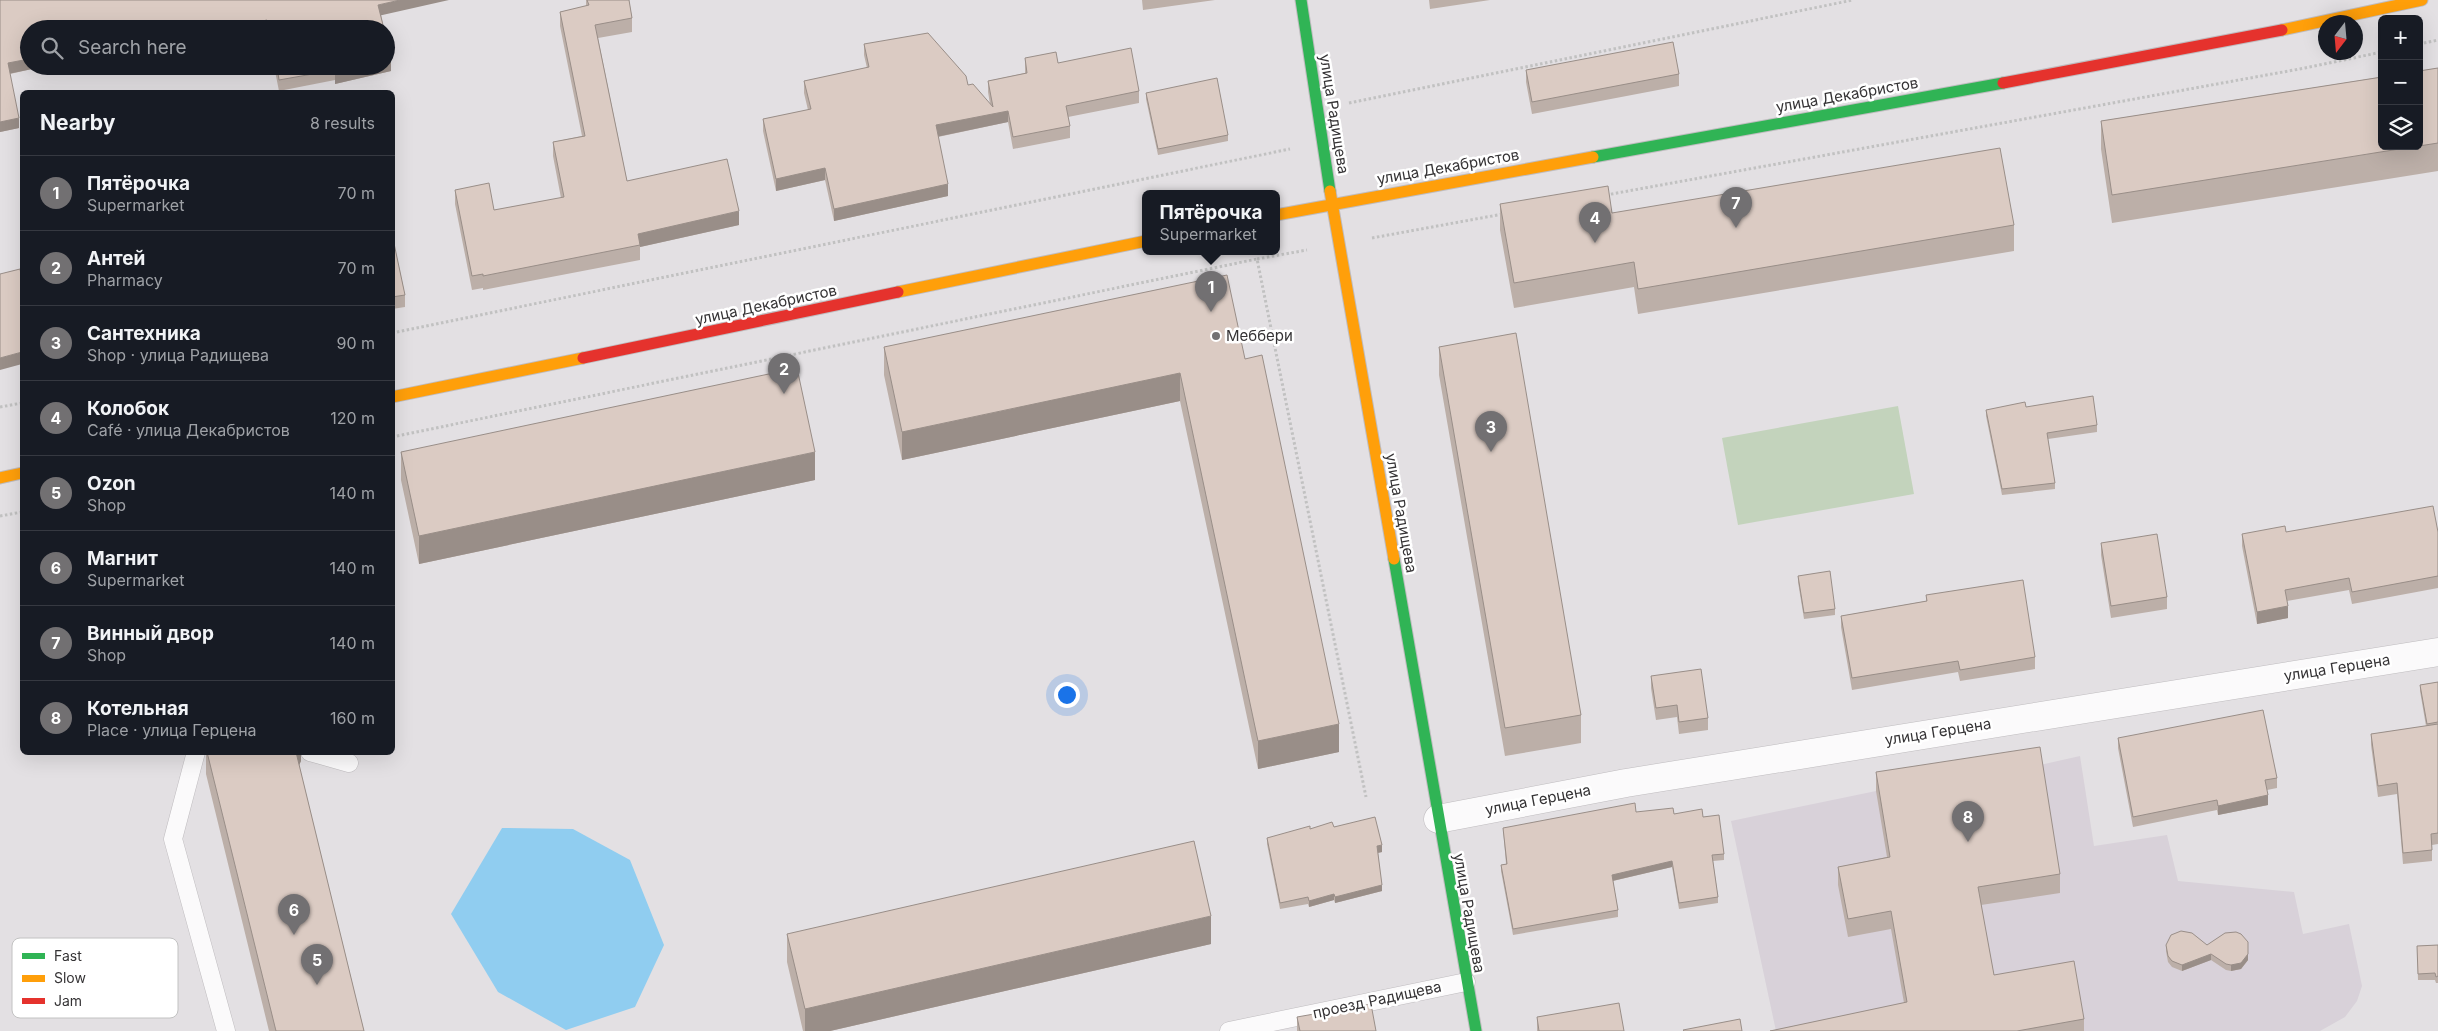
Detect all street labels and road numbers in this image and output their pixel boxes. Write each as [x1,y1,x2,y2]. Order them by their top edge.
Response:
street label: улица Радищева [1316,53,1353,175]
street label: улица Декабристов [1774,73,1920,116]
street label: улица Декабристов [1375,145,1521,188]
street label: улица Декабристов [693,280,838,329]
street label: улица Радищева [1382,452,1421,574]
street label: улица Герцена [2282,650,2391,685]
street label: улица Герцена [1883,714,1992,749]
street label: улица Герцена [1483,780,1592,819]
street label: улица Радищева [1450,852,1489,974]
street label: проезд Радищева [1311,977,1443,1022]

